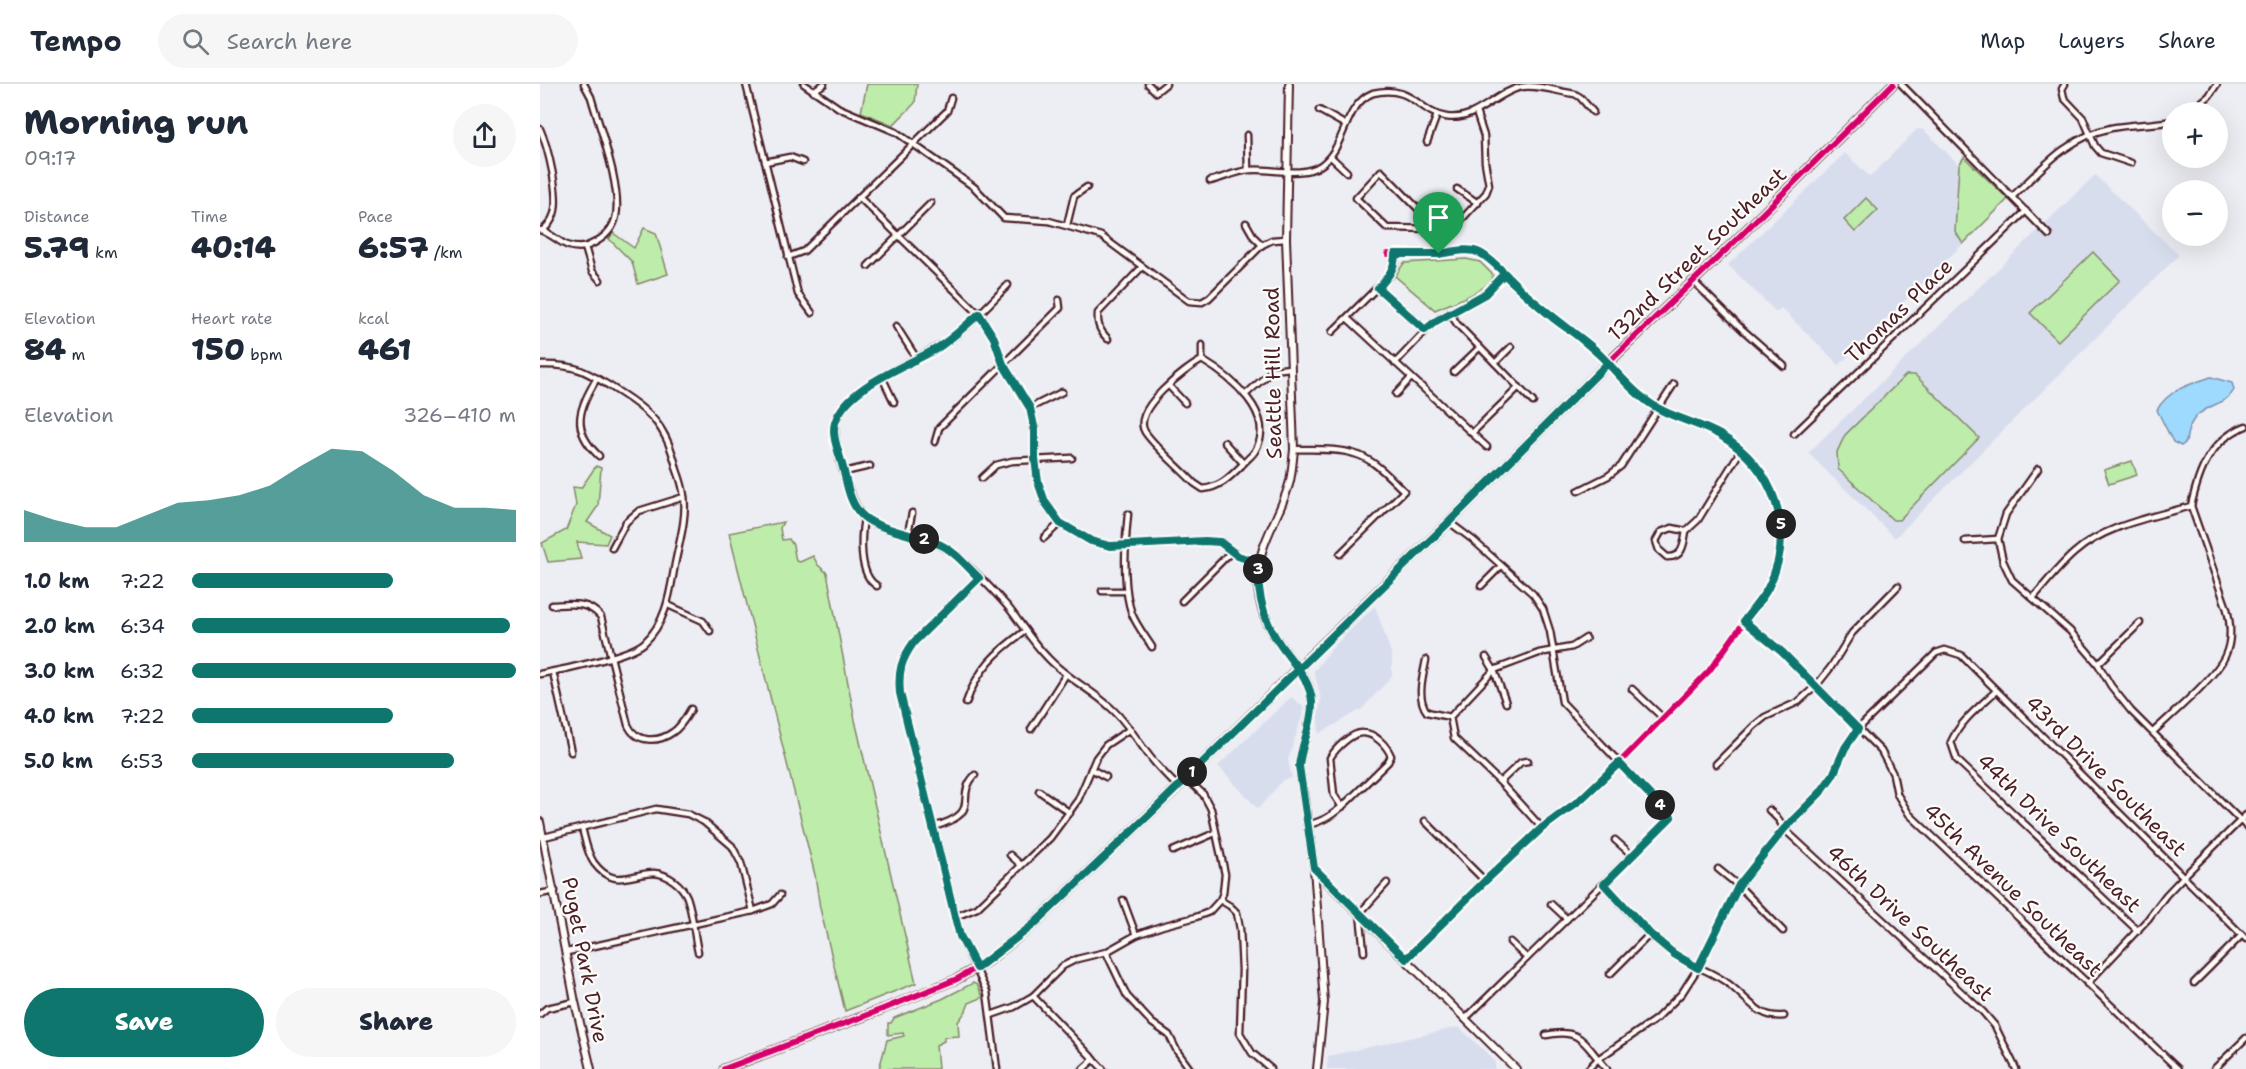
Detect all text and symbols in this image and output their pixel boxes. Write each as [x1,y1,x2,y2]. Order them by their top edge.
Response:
search box [158,14,578,68]
text: Tempo [30,22,122,60]
icon: search [179,25,212,58]
text: Search here [227,27,352,56]
text: Map [1980,27,2025,55]
text: Layers [2058,27,2125,55]
text: Share [2158,27,2216,55]
text: Morning run [24,100,248,145]
map controls [2162,102,2228,246]
button: + [2162,102,2228,168]
button: share [453,104,516,167]
text: 09:17 [24,145,76,171]
street label: 132nd Street Southeast [1601,161,1793,347]
button: − [2162,180,2228,246]
pin [1413,192,1464,254]
icon: arrive [1422,201,1455,234]
text: Distance [24,206,90,227]
text: Time [191,206,228,227]
text: Pace [358,206,393,227]
text: 5.79 [24,227,90,268]
text: 40:14 [191,227,276,268]
text: 6:57 [358,227,429,268]
text: km [90,242,118,263]
text: /km [429,242,463,263]
street label: Thomas Place [1839,252,1959,370]
street label: Seattle Hill Road [1257,287,1289,459]
text: Elevation [24,308,96,329]
text: Heart rate [191,308,273,329]
text: kcal [358,308,389,329]
text: 84 [24,329,66,370]
text: 150 [191,329,245,370]
text: 461 [358,329,411,370]
text: m [66,344,85,365]
text: bpm [245,344,283,365]
text: Elevation [24,402,114,428]
text: 326–410 m [403,402,516,428]
pin: 5 [1766,509,1796,539]
text: 5 [1776,513,1786,534]
pin: 2 [909,524,939,554]
text: 2 [918,528,930,549]
pin: 3 [1243,554,1273,584]
text: 3 [1252,558,1264,579]
text: 1.0 km [24,568,89,594]
text: 7:22 [120,568,165,594]
text: 2.0 km [24,613,95,639]
text: 6:34 [120,613,165,639]
text: 3.0 km [24,658,95,684]
text: 6:32 [120,658,164,684]
street label: 43rd Drive Southeast [2019,689,2193,863]
text: 4.0 km [24,703,94,729]
text: 7:22 [120,703,165,729]
street label: 44th Drive Southeast [1971,747,2147,919]
text: 5.0 km [24,748,93,774]
text: 6:53 [120,748,164,774]
pin: 1 [1177,757,1207,787]
text: 1 [1188,761,1196,782]
pin: 4 [1645,790,1675,820]
text: 4 [1654,794,1666,815]
street label: 45th Avenue Southeast [1917,797,2109,983]
street label: 46th Drive Southeast [1821,838,1999,1008]
street label: Puget Park Drive [555,875,615,1045]
button: Save [24,988,264,1057]
button: Share [276,988,516,1057]

